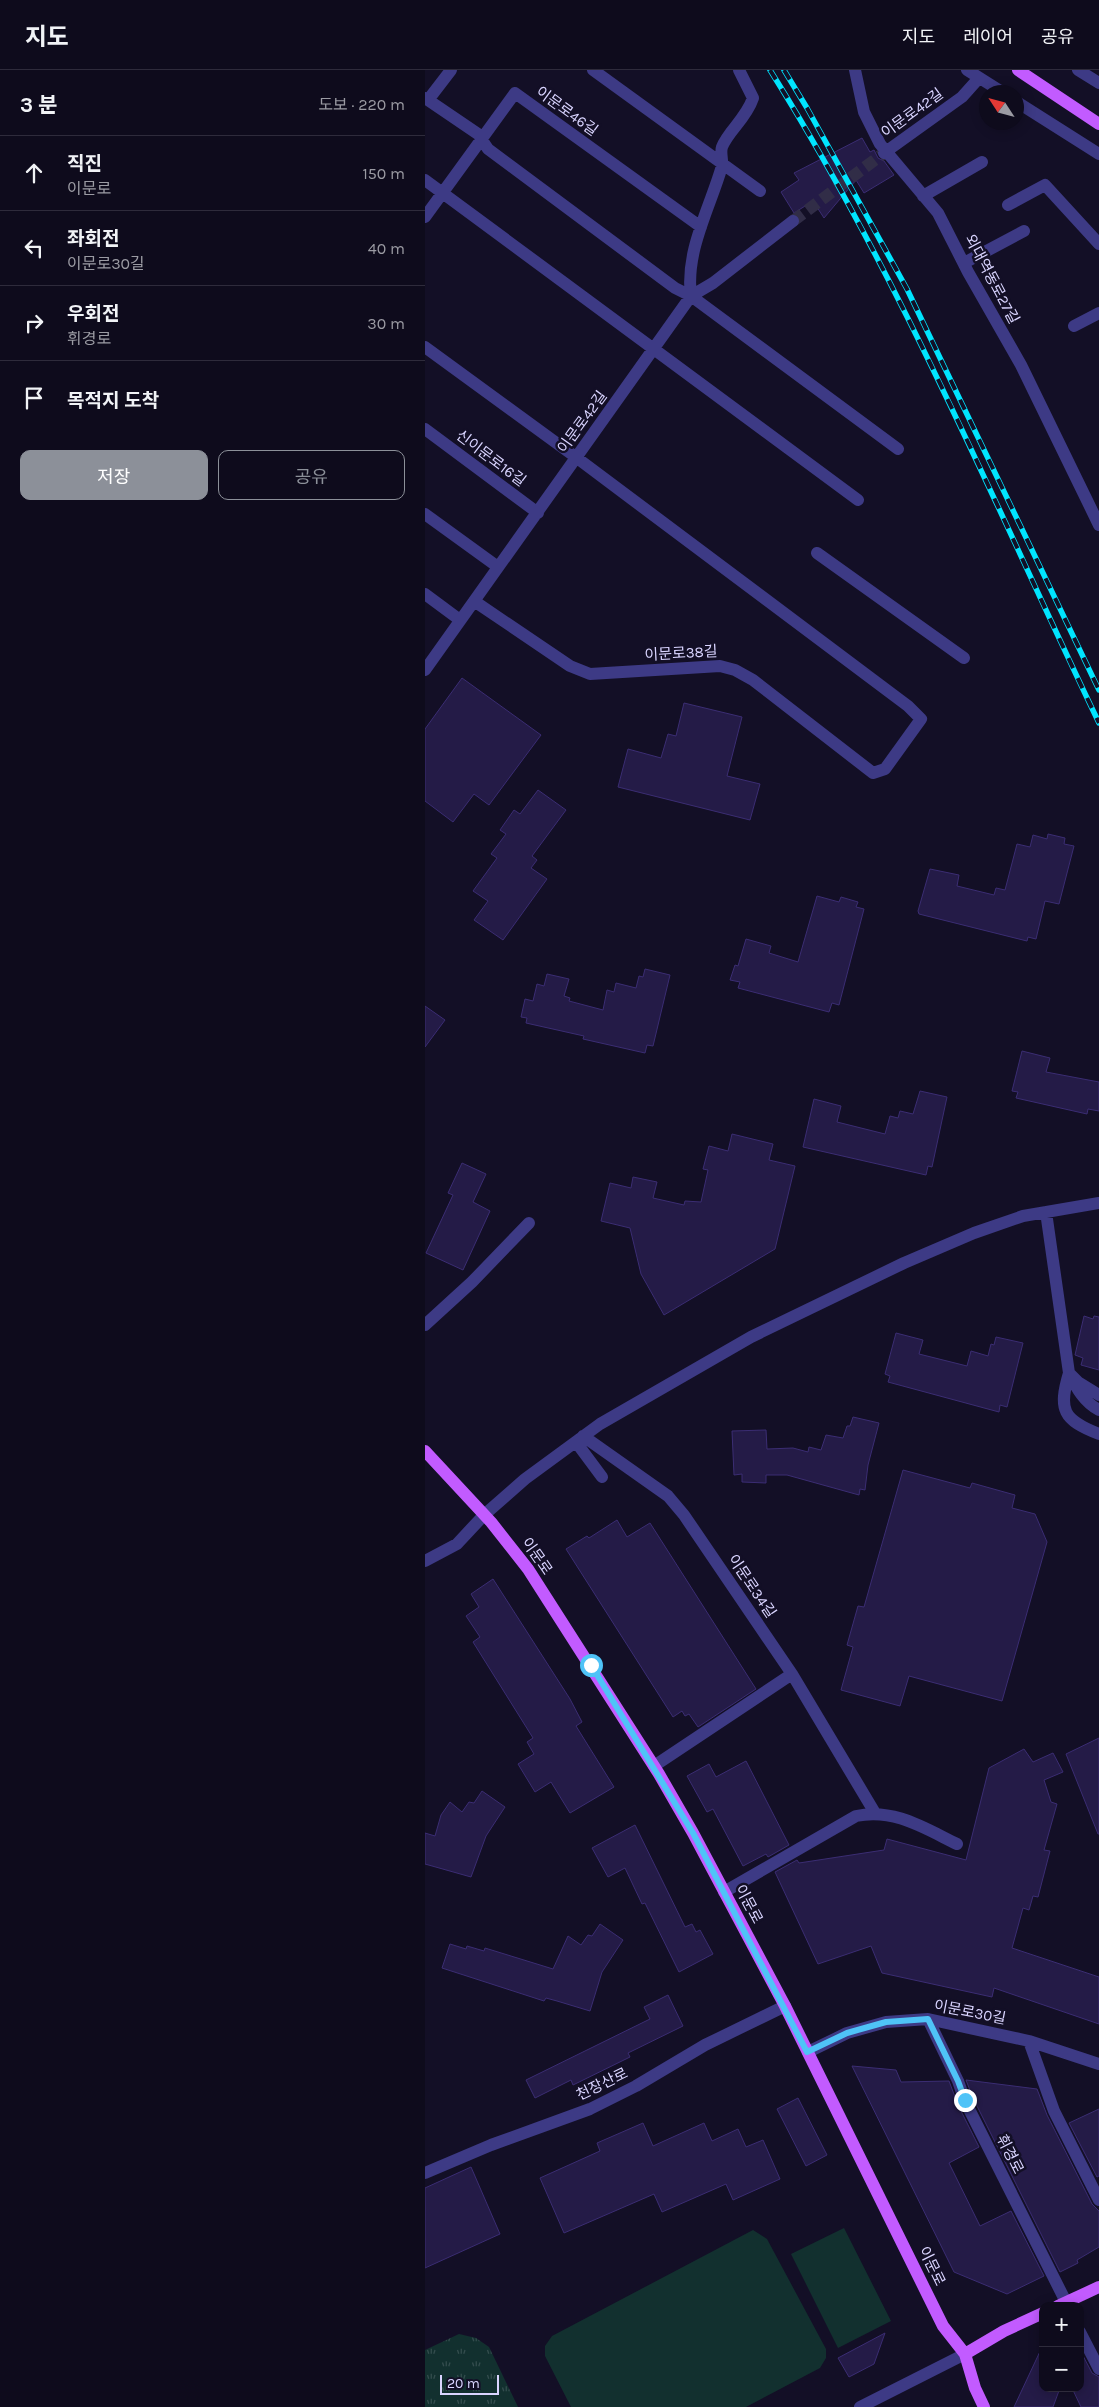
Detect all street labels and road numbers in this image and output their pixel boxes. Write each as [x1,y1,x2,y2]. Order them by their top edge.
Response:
street label: 이문로46길 [533,83,601,139]
street label: 이문로42길 [877,84,947,142]
street label: 외대역동로27길 [961,231,1023,327]
street label: 이문로42길 [553,387,611,457]
street label: 신이문로16길 [453,426,529,490]
street label: 이문로38길 [644,642,718,664]
street label: 이문로 [518,1534,556,1578]
street label: 이문로34길 [724,1551,780,1621]
street label: 이문로 [731,1881,767,1927]
street label: 이문로30길 [932,1996,1008,2028]
street label: 천장산로 [573,2064,631,2104]
street label: 휘경로 [993,2131,1027,2177]
street label: 이문로 [915,2243,949,2289]

